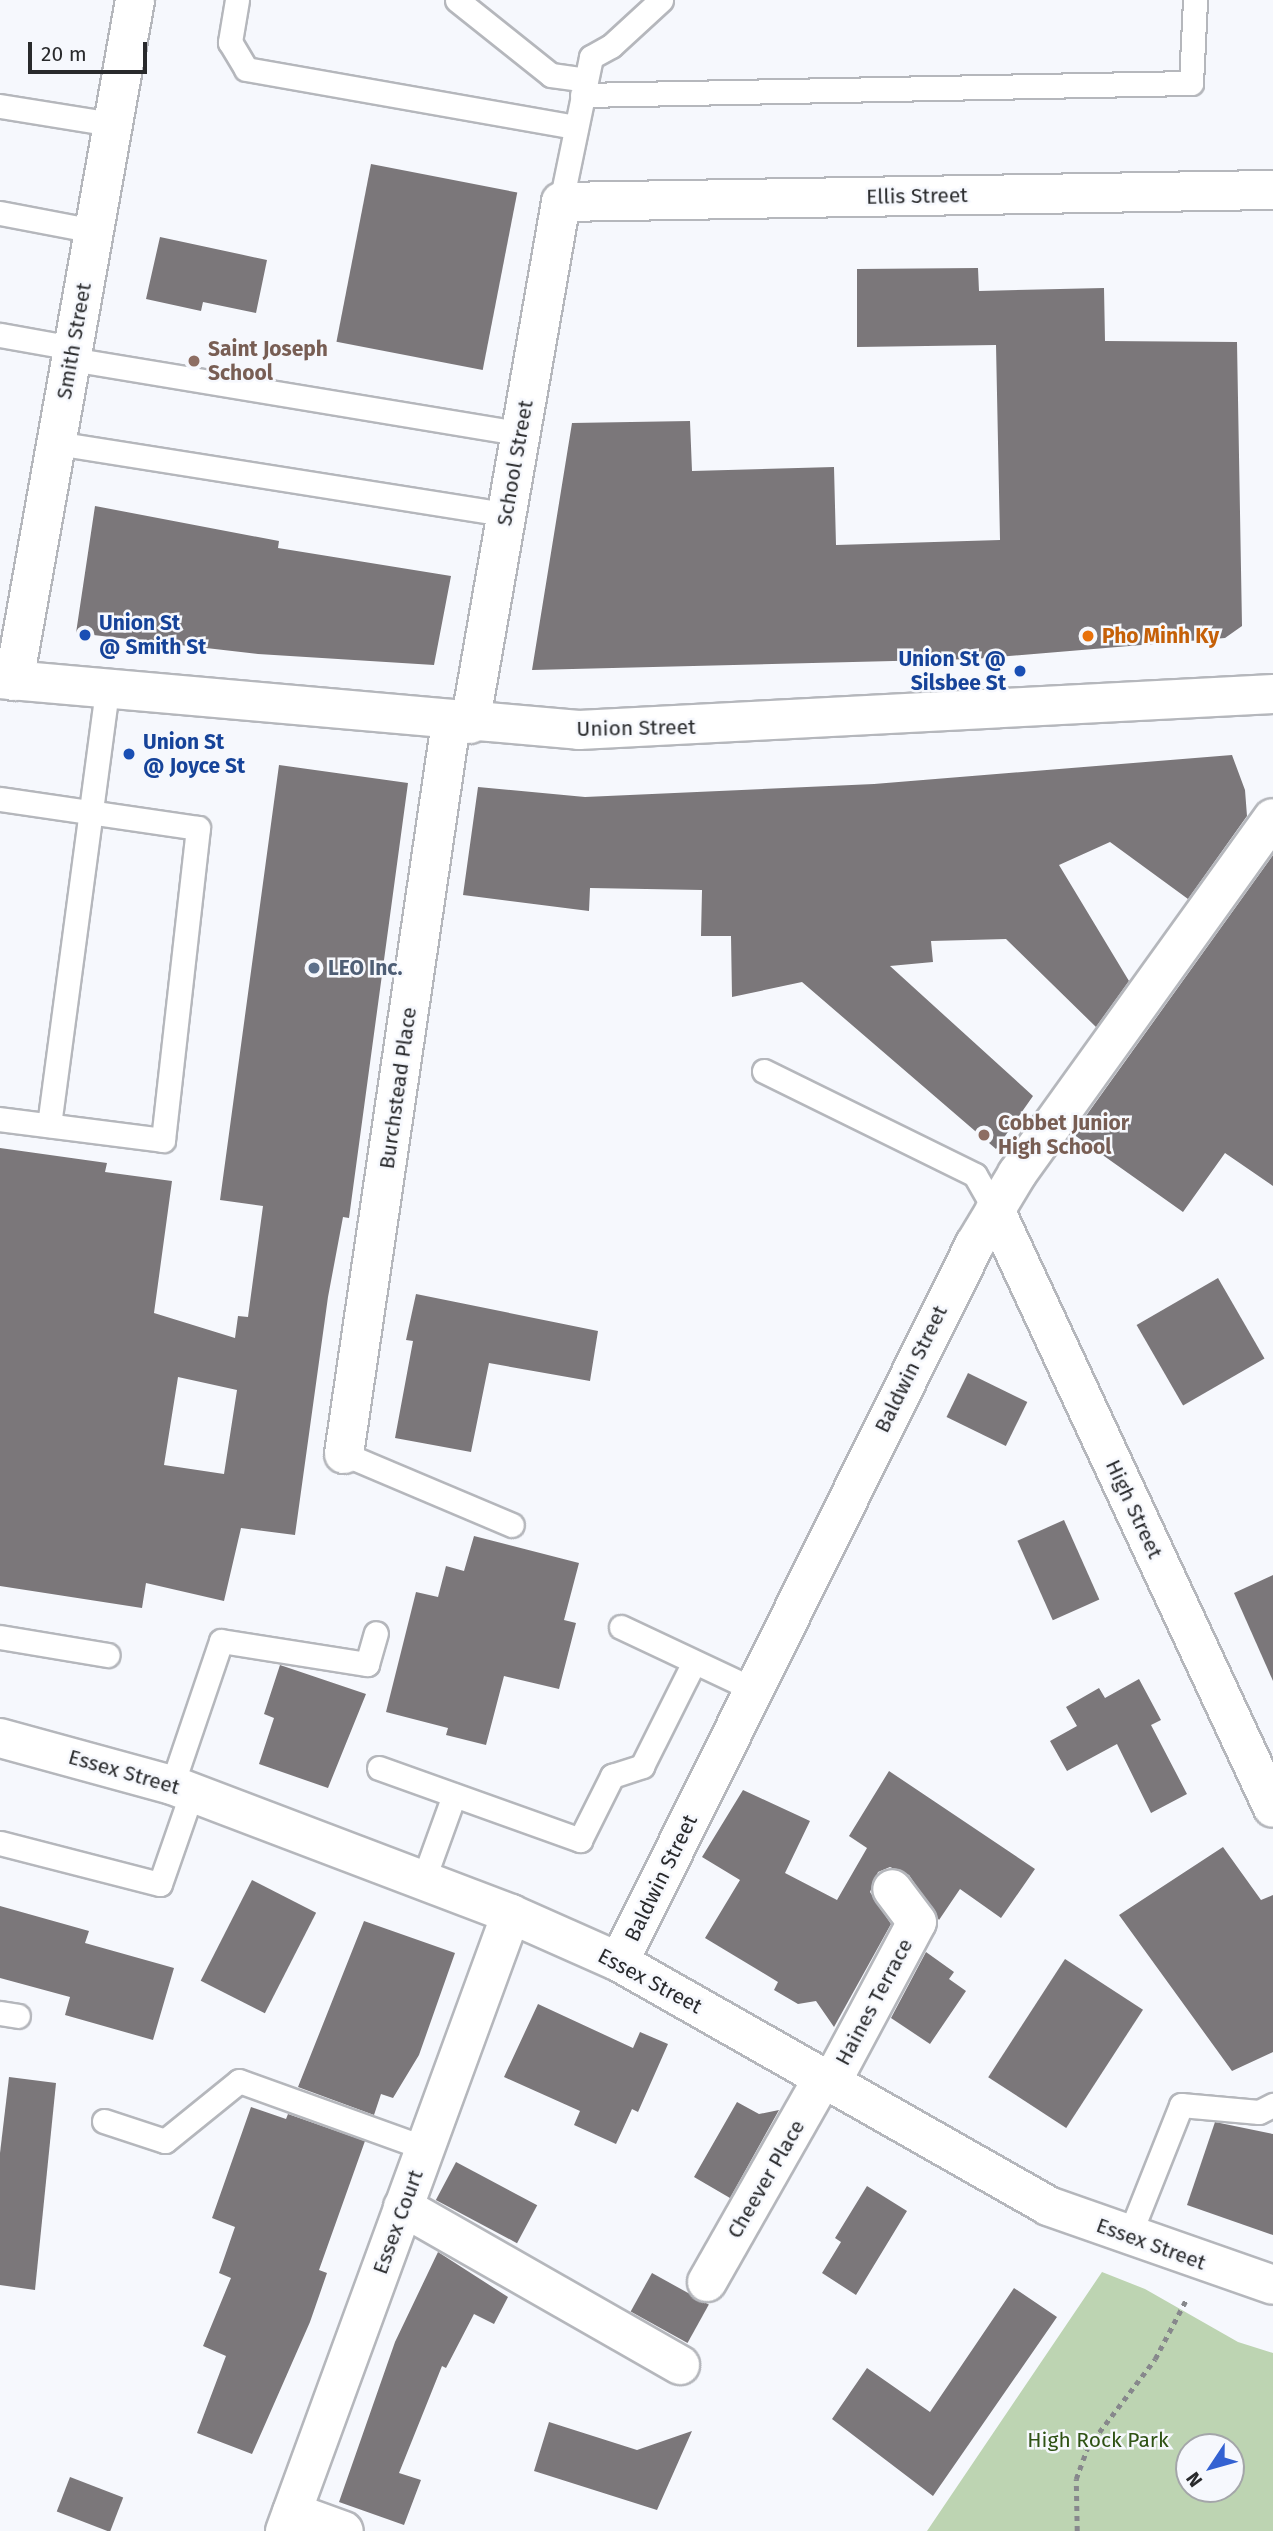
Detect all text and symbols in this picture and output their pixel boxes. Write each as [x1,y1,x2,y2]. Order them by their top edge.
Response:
scale bar [32,28,150,72]
text: 20 m [41,41,87,67]
street label: Ellis Street [866,183,968,209]
street label: Smith Street [51,281,97,401]
place label: Saint Joseph School [208,336,328,386]
marker: Saint Joseph School [186,353,202,369]
street label: School Street [492,398,538,528]
place label: Union St @ Smith St [99,610,206,660]
place label: Pho Minh Ky [1102,623,1219,649]
marker: Union St @ Smith St [77,627,93,643]
marker: Pho Minh Ky [1080,628,1096,644]
place label: Union St @ Silsbee St [898,646,1006,696]
marker: Union St @ Silsbee St [1012,663,1028,679]
street label: Union Street [576,714,696,742]
place label: Union St @ Joyce St [143,729,245,779]
marker: Union St @ Joyce St [121,746,137,762]
place label: LEO Inc. [328,955,403,981]
marker: LEO Inc. [306,960,322,976]
street label: Burchstead Place [374,1005,422,1171]
place label: Cobbet Junior High School [998,1110,1129,1160]
marker: Cobbet Junior High School [976,1127,992,1143]
street label: Baldwin Street [869,1301,953,1437]
street label: High Street [1100,1456,1168,1562]
street label: Essex Street [65,1744,183,1800]
street label: Baldwin Street [619,1810,703,1946]
street label: Haines Terrace [830,1934,918,2070]
street label: Essex Street [594,1943,706,2019]
street label: Cheever Place [722,2115,810,2243]
street label: Essex Court [368,2166,428,2278]
street label: Essex Street [1093,2213,1209,2275]
park label: High Rock Park [1027,2427,1169,2453]
north arrow [1175,2433,1245,2503]
text: N [1181,2468,1207,2491]

